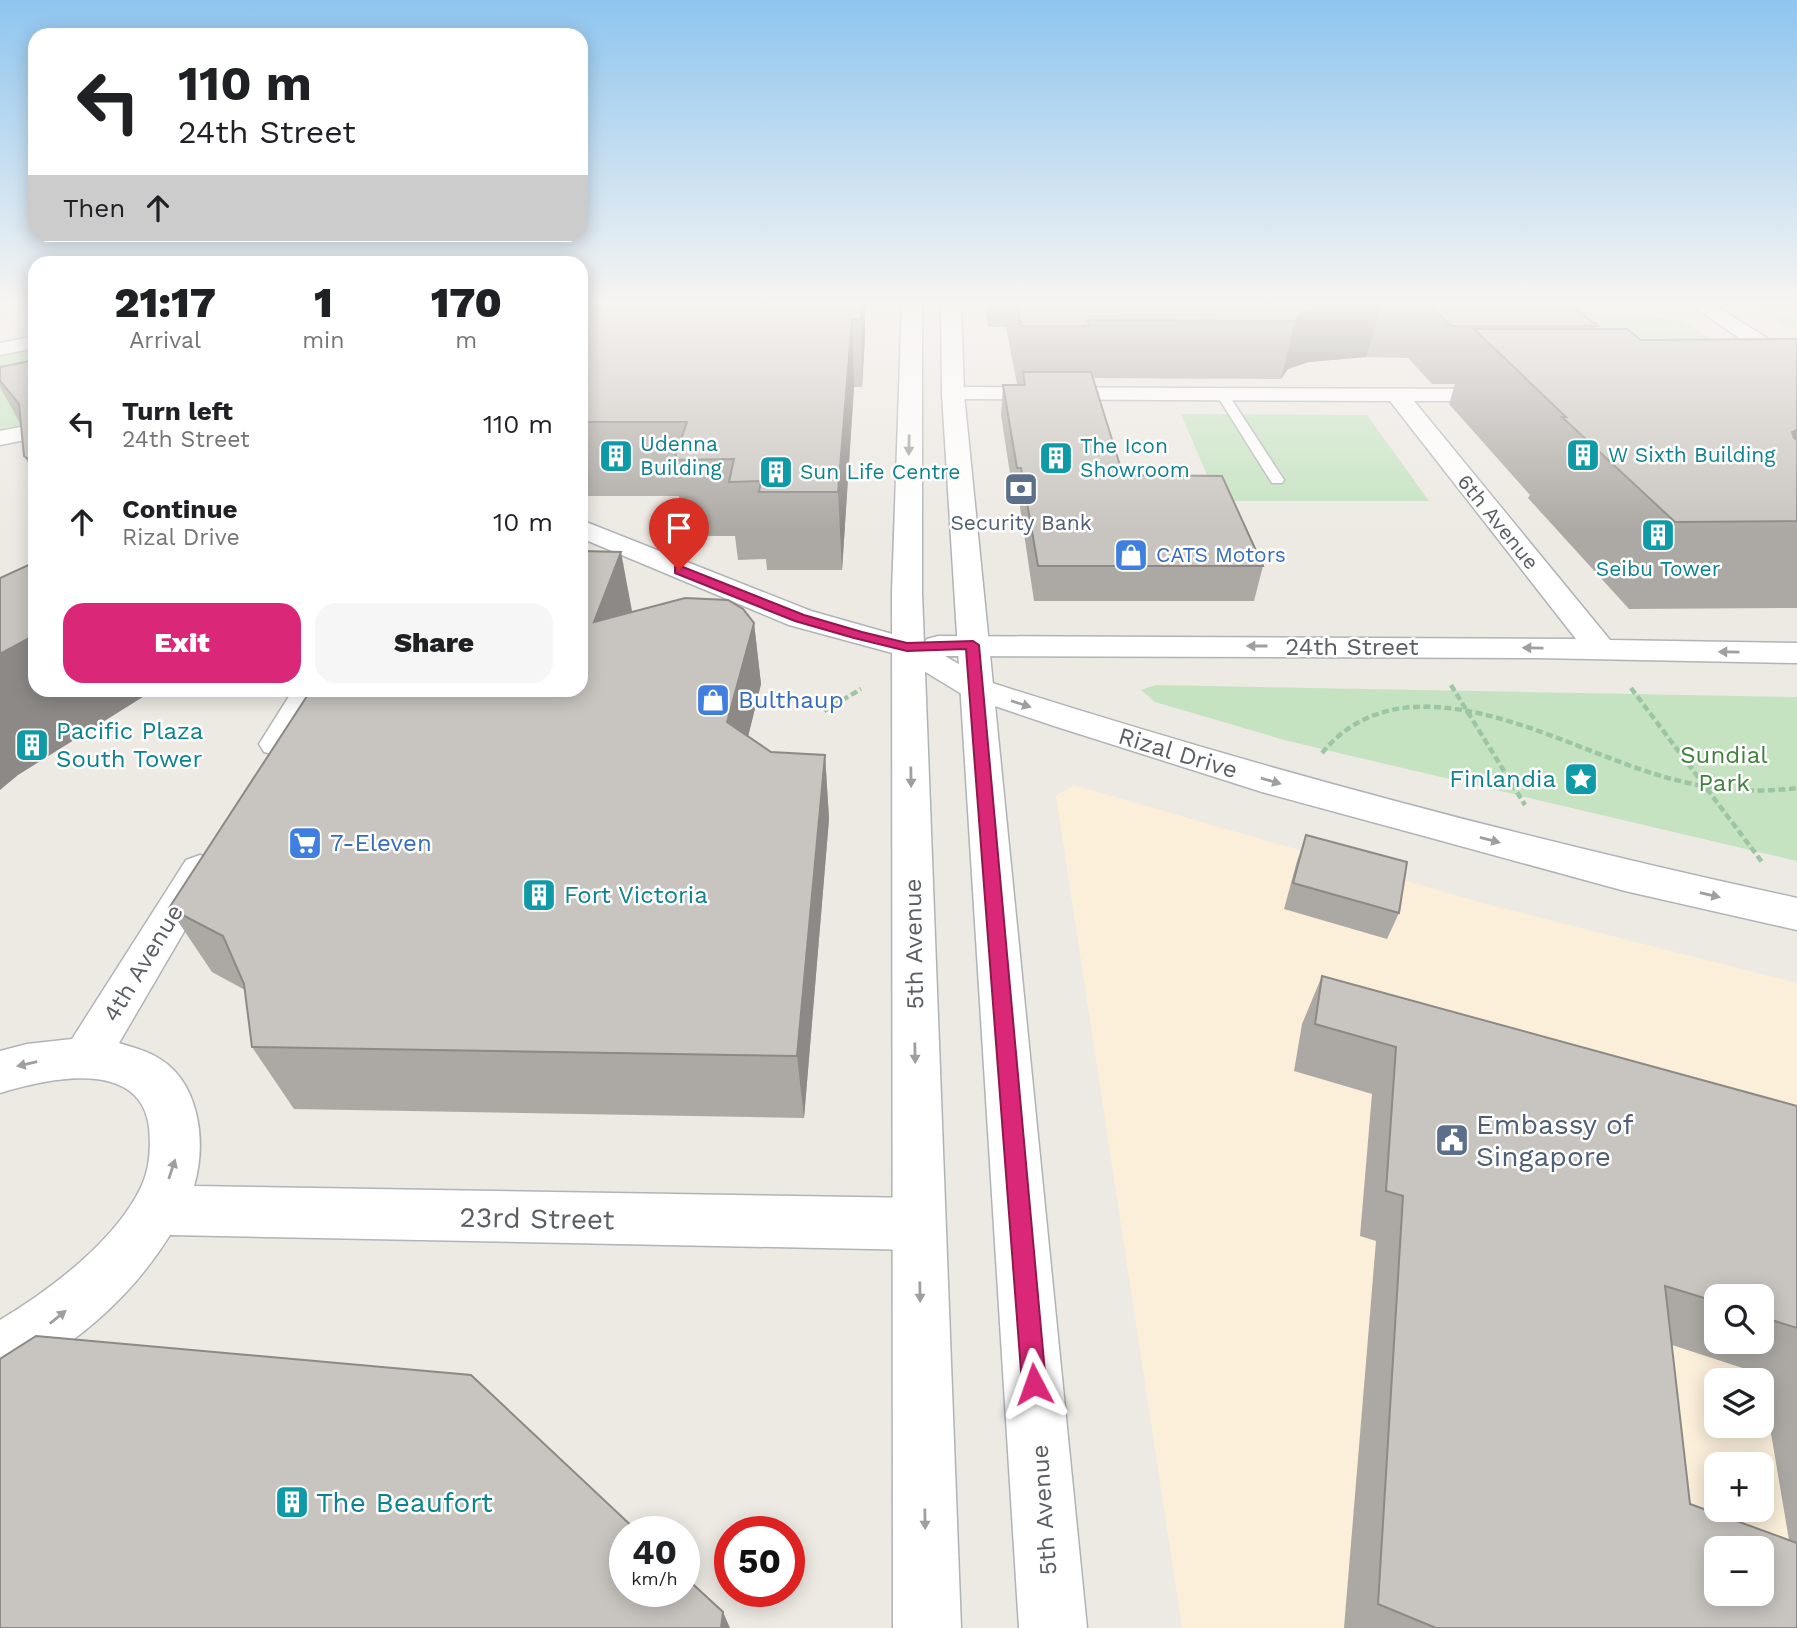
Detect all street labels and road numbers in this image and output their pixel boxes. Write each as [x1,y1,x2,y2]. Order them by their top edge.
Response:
street label: 6th Avenue [1452,469,1544,574]
street label: 24th Street [1285,633,1419,661]
street label: Rizal Drive [1115,722,1241,784]
street label: 5th Avenue [899,878,929,1010]
street label: 4th Avenue [97,899,189,1027]
street label: 23rd Street [459,1201,615,1236]
street label: 5th Avenue [1025,1444,1063,1576]

